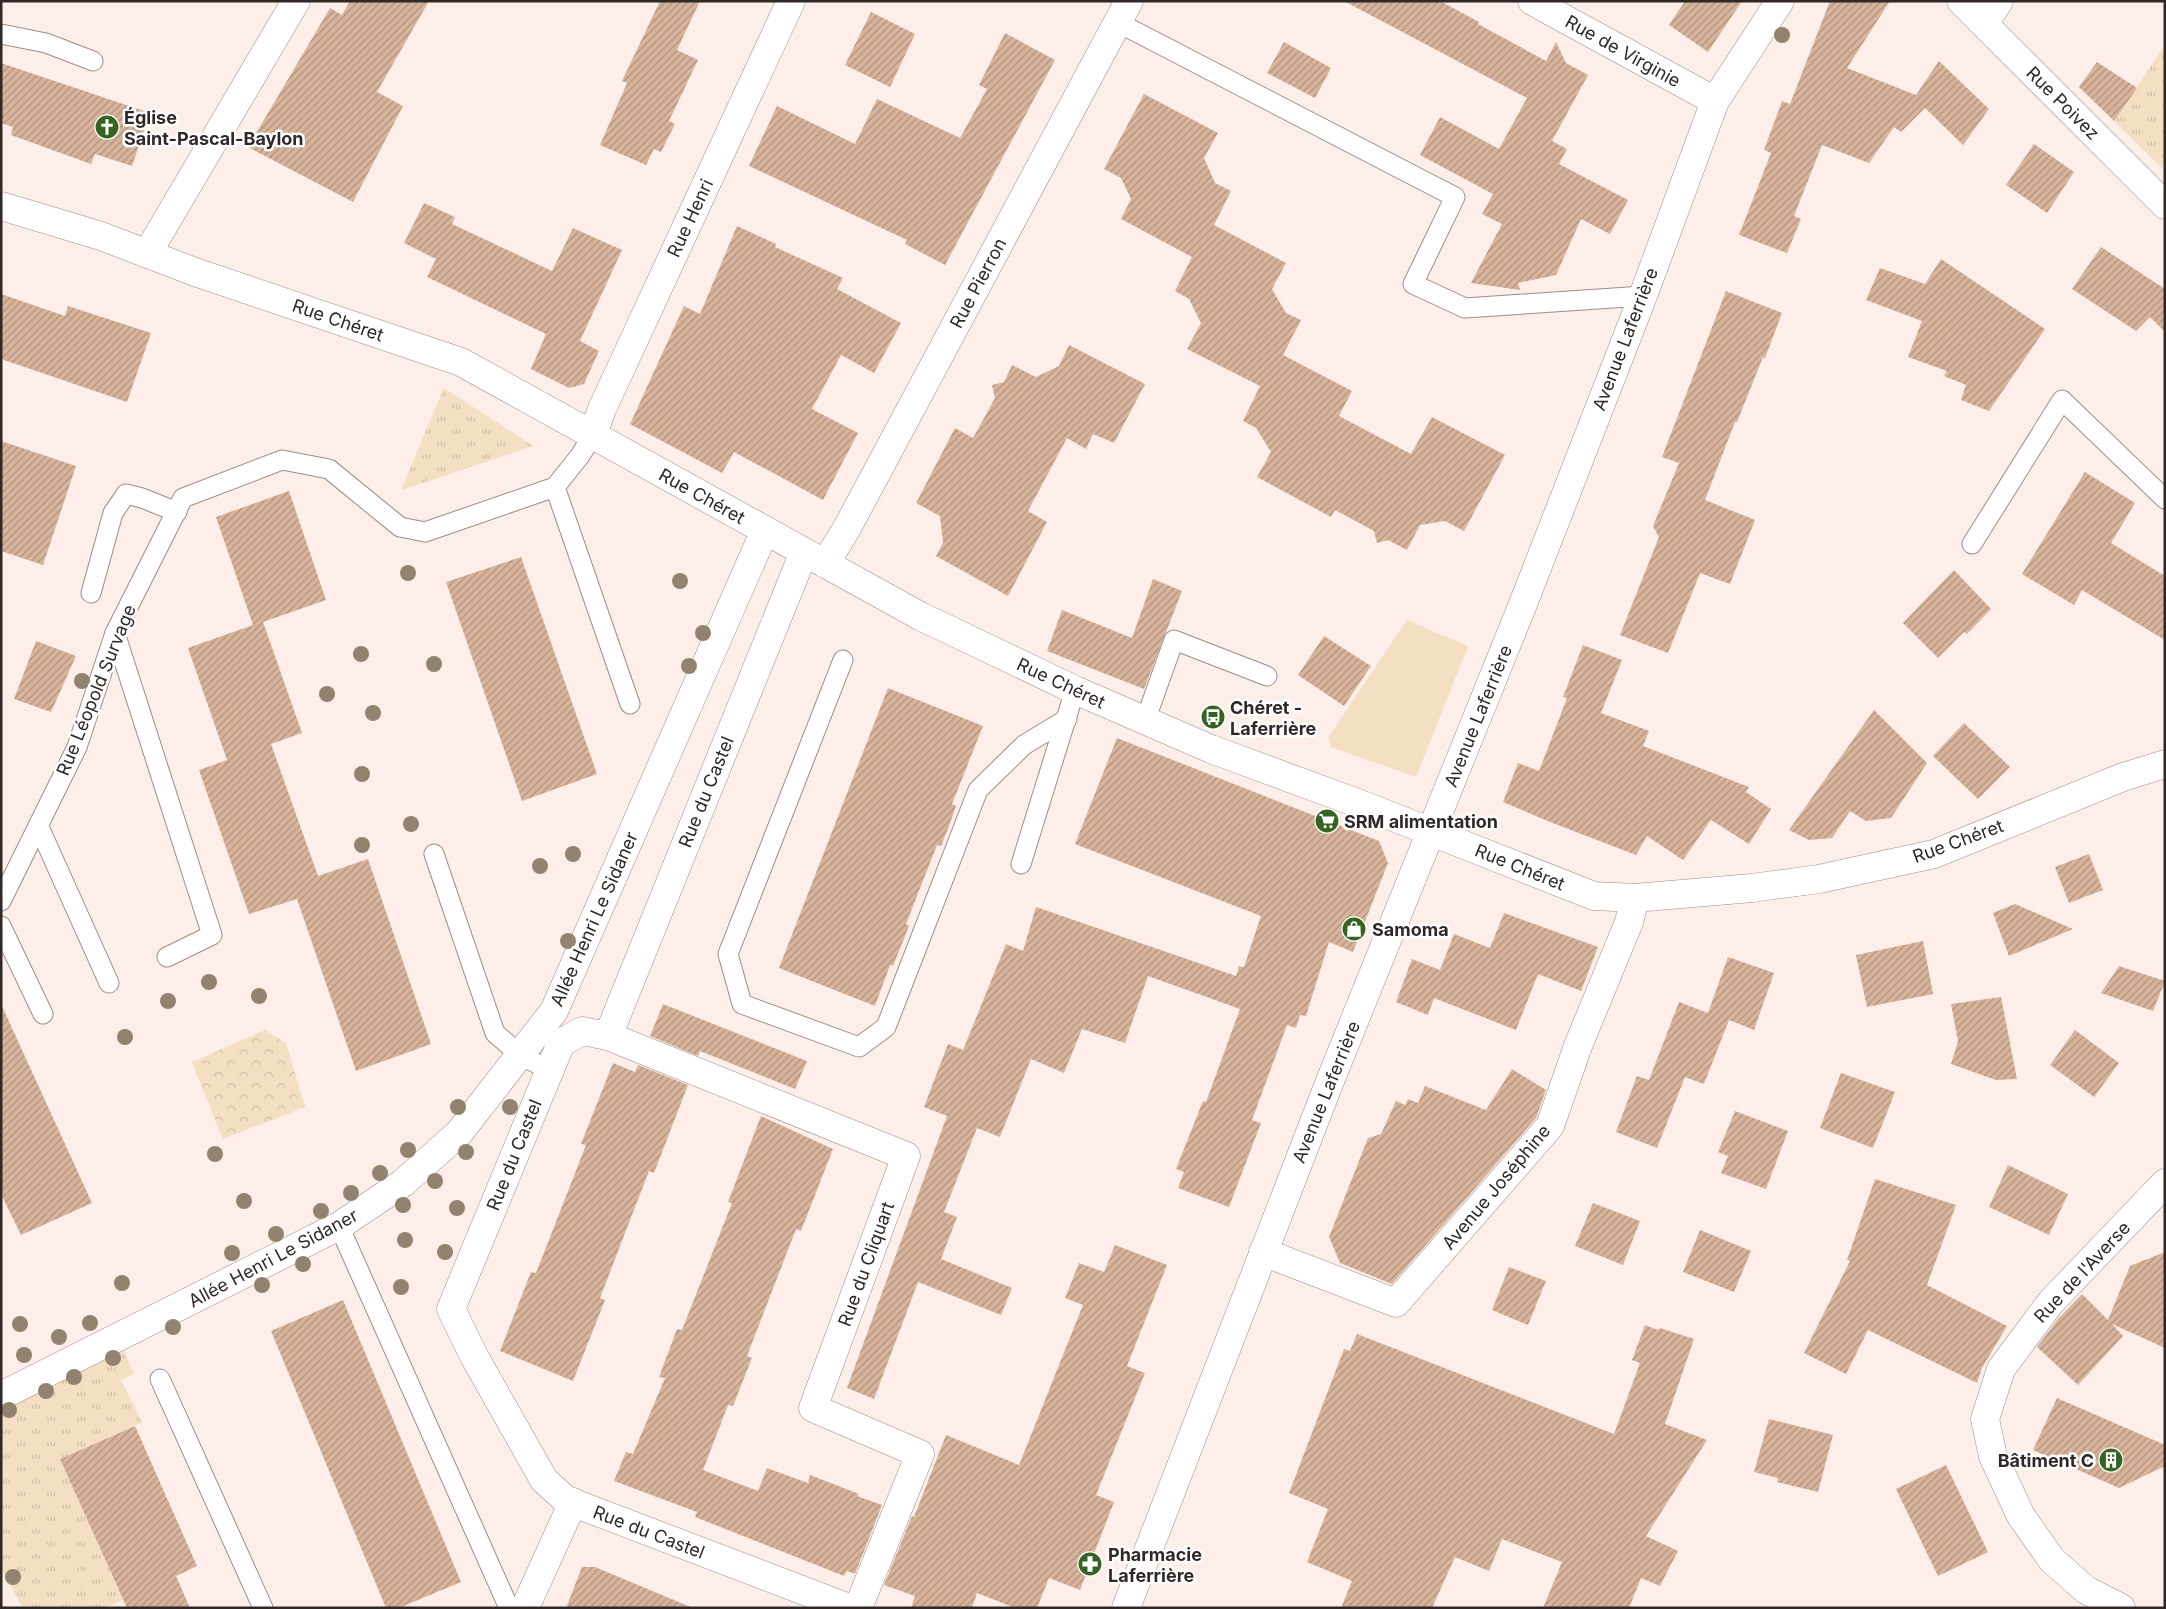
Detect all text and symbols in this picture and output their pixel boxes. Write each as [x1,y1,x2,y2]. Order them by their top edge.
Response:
street label: Rue de Virginie [1562,11,1684,91]
street label: Rue Poivez [2022,62,2104,144]
place label: Église Saint-Pascal-Baylon [124,107,304,149]
church icon: Église Saint-Pascal-Baylon [94,114,120,140]
street label: Rue Henri [663,176,717,260]
street label: Rue Pierron [945,234,1011,332]
street label: Avenue Laferrière [1588,265,1662,413]
street label: Rue Chéret [290,295,386,345]
street label: Rue Chéret [655,464,749,528]
street label: Rue Léopold Survage [52,601,140,779]
street label: Avenue Laferrière [1440,642,1516,790]
street label: Rue Chéret [1014,653,1109,713]
place label: Chéret - Laferrière [1230,697,1317,739]
bus stop icon: Chéret - Laferrière [1200,704,1226,730]
street label: Rue du Castel [674,733,738,851]
supermarket icon: SRM alimentation [1314,808,1340,834]
place label: SRM alimentation [1344,811,1498,832]
street label: Rue Chéret [1910,815,2006,867]
street label: Allée Henri Le Sidaner [546,828,642,1010]
street label: Rue Chéret [1472,839,1568,895]
shop icon: Samoma [1341,916,1367,942]
place label: Samoma [1372,919,1449,940]
street label: Avenue Laferrière [1288,1018,1364,1166]
street label: Rue du Castel [482,1096,546,1214]
street label: Avenue Joséphine [1438,1120,1554,1254]
street label: Rue du Cliquart [834,1199,898,1329]
street label: Allée Henri Le Sidaner [185,1204,361,1312]
street label: Rue de l'Averse [2030,1217,2134,1327]
building icon: Bâtiment C [2098,1447,2124,1473]
place label: Bâtiment C [1998,1450,2094,1471]
street label: Rue du Castel [590,1501,708,1563]
place label: Pharmacie Laferrière [1108,1544,1202,1586]
pharmacy icon: Pharmacie Laferrière [1077,1551,1103,1577]

